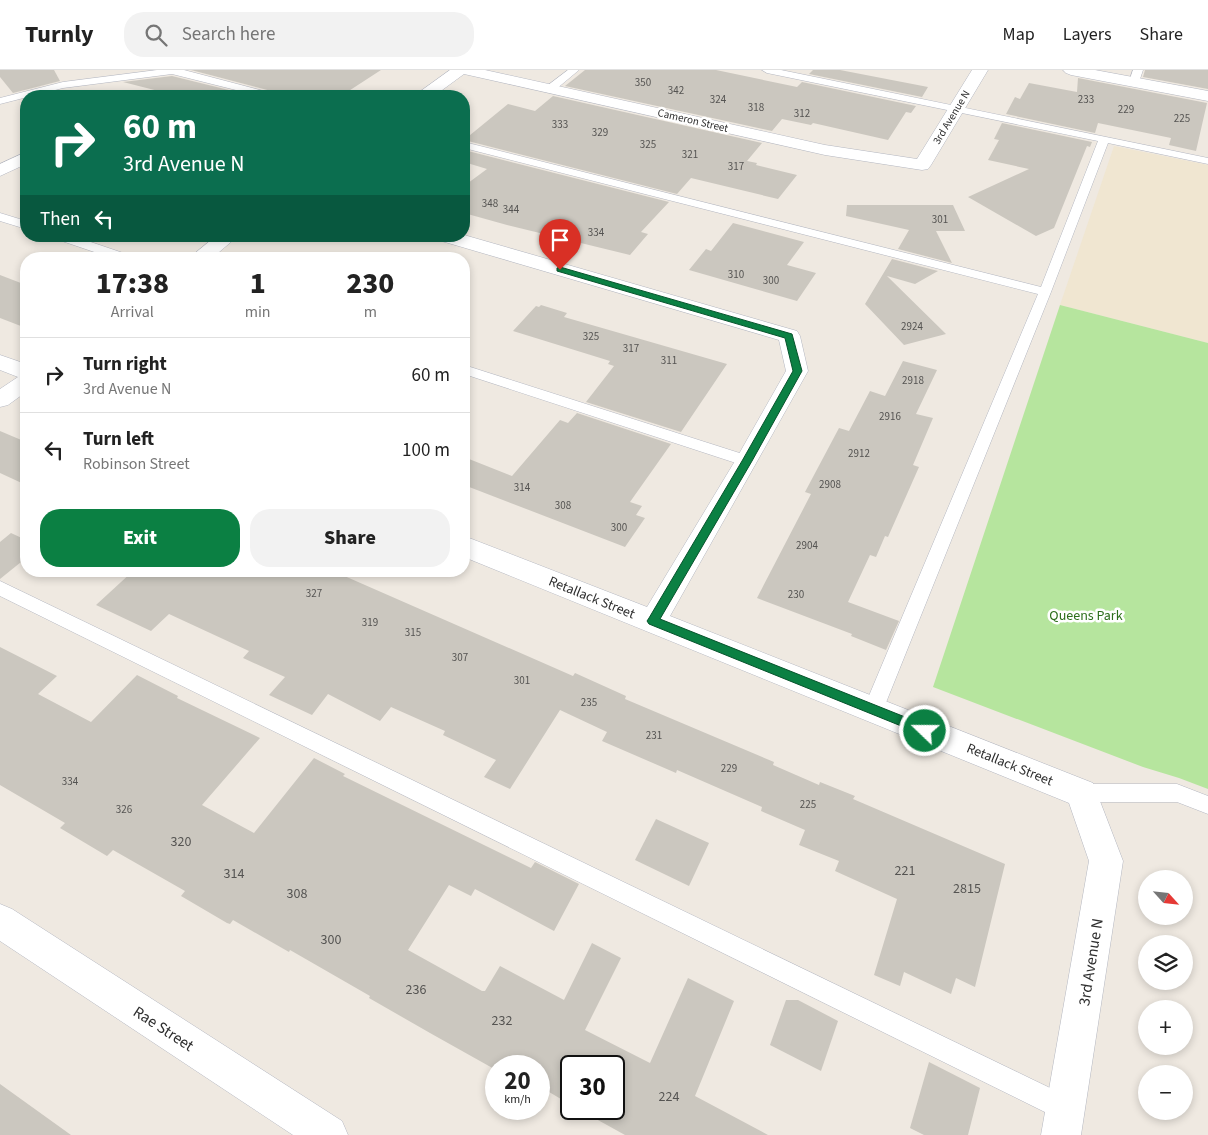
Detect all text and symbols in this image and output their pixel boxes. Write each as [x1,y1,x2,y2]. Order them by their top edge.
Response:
search box [124,12,474,57]
text: Turnly [25,17,94,52]
icon: search [142,21,170,49]
text: Search here [182,21,275,48]
text: Map [1003,22,1035,47]
text: Layers [1063,22,1112,47]
text: Share [1140,22,1183,47]
house number: 350 [635,75,651,90]
house number: 342 [668,83,684,98]
street label: 3rd Avenue N [929,87,973,147]
house number: 324 [710,92,727,107]
house number: 233 [1078,92,1094,107]
house number: 318 [748,100,765,115]
text: 60 m [123,102,197,152]
house number: 229 [1118,102,1134,117]
street label: Cameron Street [656,105,730,136]
house number: 312 [794,106,810,121]
icon: right [40,110,105,175]
house number: 225 [1174,111,1190,126]
house number: 333 [552,117,568,132]
house number: 329 [592,125,608,140]
house number: 325 [640,137,656,152]
house number: 321 [682,147,698,162]
text: 3rd Avenue N [123,148,244,180]
house number: 317 [728,159,744,174]
house number: 348 [482,196,499,211]
house number: 344 [503,202,520,217]
icon: left [90,205,118,233]
text: Then [40,206,80,233]
house number: 301 [932,212,948,227]
pin [539,219,581,270]
house number: 334 [588,225,605,240]
icon: arrive [546,226,574,254]
text: 17:38 [96,262,169,305]
text: 1 [250,262,266,305]
text: 230 [346,262,394,305]
house number: 310 [728,267,744,282]
house number: 300 [763,273,779,288]
text: Arrival [111,301,154,323]
text: min [245,301,271,323]
text: m [364,301,377,323]
house number: 2924 [901,319,923,334]
house number: 325 [583,329,599,344]
house number: 317 [623,341,639,356]
text: Turn right [83,351,167,378]
house number: 311 [661,353,677,368]
icon: right [40,361,68,389]
text: 60 m [412,362,450,389]
house number: 2918 [902,373,924,388]
text: 3rd Avenue N [83,378,171,400]
house number: 2916 [879,409,901,424]
text: Turn left [83,426,154,453]
icon: left [40,436,68,464]
text: 100 m [402,437,450,464]
house number: 2912 [848,446,870,461]
text: Robinson Street [83,453,190,475]
house number: 2908 [819,477,841,492]
house number: 314 [514,480,531,495]
house number: 308 [555,498,572,513]
button: Exit [40,509,240,567]
button: Share [250,509,450,567]
house number: 300 [611,520,627,535]
house number: 2904 [796,538,818,553]
street label: Retallack Street [545,572,638,624]
house number: 327 [306,586,322,601]
house number: 230 [788,587,804,602]
park label: Queens Park [1049,606,1123,626]
house number: 319 [362,615,378,630]
house number: 315 [405,625,421,640]
house number: 307 [452,650,468,665]
house number: 301 [514,673,530,688]
house number: 235 [581,695,597,710]
position arrow [898,704,950,756]
house number: 231 [646,728,662,743]
street label: Retallack Street [963,739,1056,791]
house number: 229 [721,761,737,776]
house number: 334 [62,774,79,789]
house number: 225 [800,797,816,812]
house number: 326 [116,802,133,817]
house number: 320 [171,832,191,852]
house number: 221 [895,861,915,881]
house number: 314 [224,864,244,884]
north arrow [1138,870,1192,925]
map controls [1138,870,1193,1120]
house number: 2815 [953,879,981,899]
house number: 308 [287,884,307,904]
street label: 3rd Avenue N [1073,917,1109,1007]
house number: 300 [321,930,341,950]
button: layers [1138,935,1193,990]
house number: 236 [406,980,426,1000]
button: + [1138,1000,1193,1055]
street label: Rae Street [129,1001,199,1057]
house number: 232 [492,1011,512,1031]
speed limit sign: 30 [560,1055,625,1120]
text: 20 [504,1063,531,1099]
button: − [1138,1065,1193,1120]
house number: 224 [659,1087,679,1107]
text: km/h [504,1091,531,1108]

